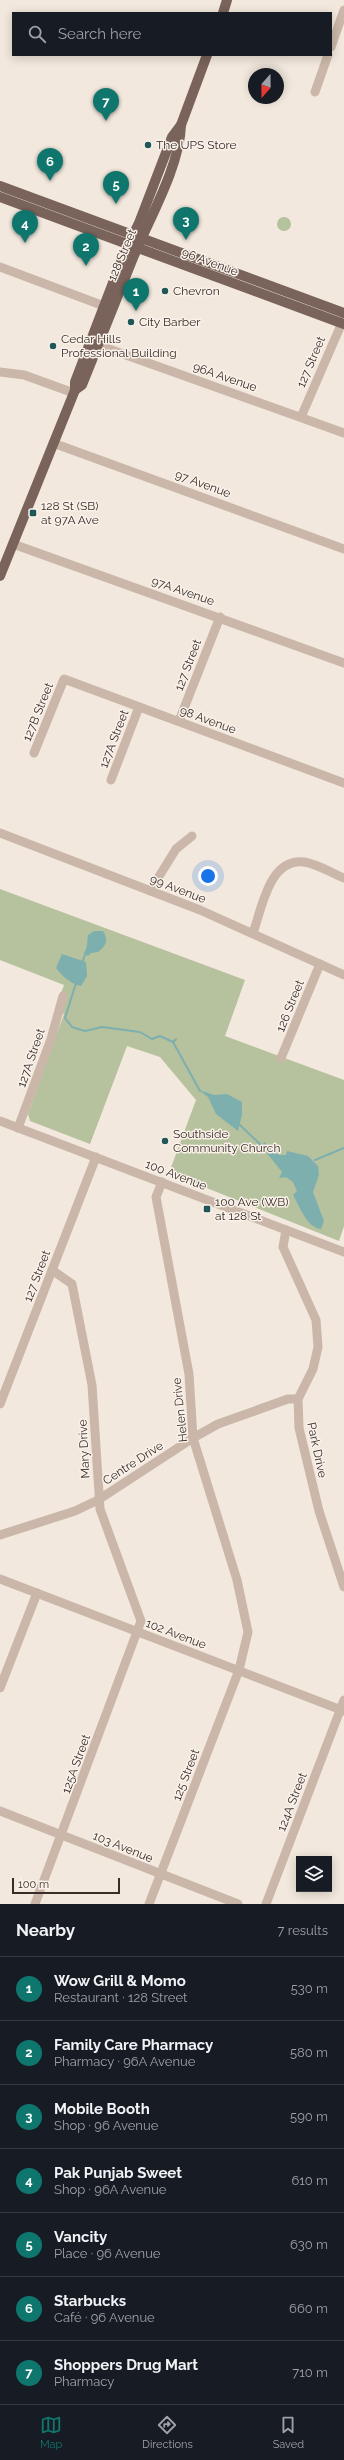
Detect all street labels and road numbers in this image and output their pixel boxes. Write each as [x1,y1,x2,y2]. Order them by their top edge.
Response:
street label: 128 Street [105,227,139,283]
street label: 96 Avenue [180,245,240,279]
street label: 127 Street [294,334,328,390]
street label: 96A Avenue [191,360,259,394]
street label: 97 Avenue [173,467,233,501]
street label: 97A Avenue [150,574,216,608]
street label: 127 Street [172,637,204,693]
street label: 127B Street [20,681,56,743]
street label: 98 Avenue [178,703,238,737]
street label: 127A Street [96,708,132,770]
street label: 99 Avenue [148,872,208,906]
street label: 126 Street [273,978,307,1034]
street label: 127A Street [14,1027,48,1089]
street label: 100 Avenue [143,1157,209,1193]
street label: 127 Street [21,1248,53,1304]
street label: Helen Drive [170,1377,190,1443]
street label: Mary Drive [75,1419,93,1479]
street label: Park Drive [304,1421,330,1479]
street label: Centre Drive [100,1438,166,1488]
street label: 102 Avenue [144,1616,208,1652]
street label: 125A Street [59,1732,93,1796]
street label: 125 Street [170,1747,202,1803]
street label: 124A Street [274,1771,310,1833]
street label: 103 Avenue [91,1829,155,1865]

